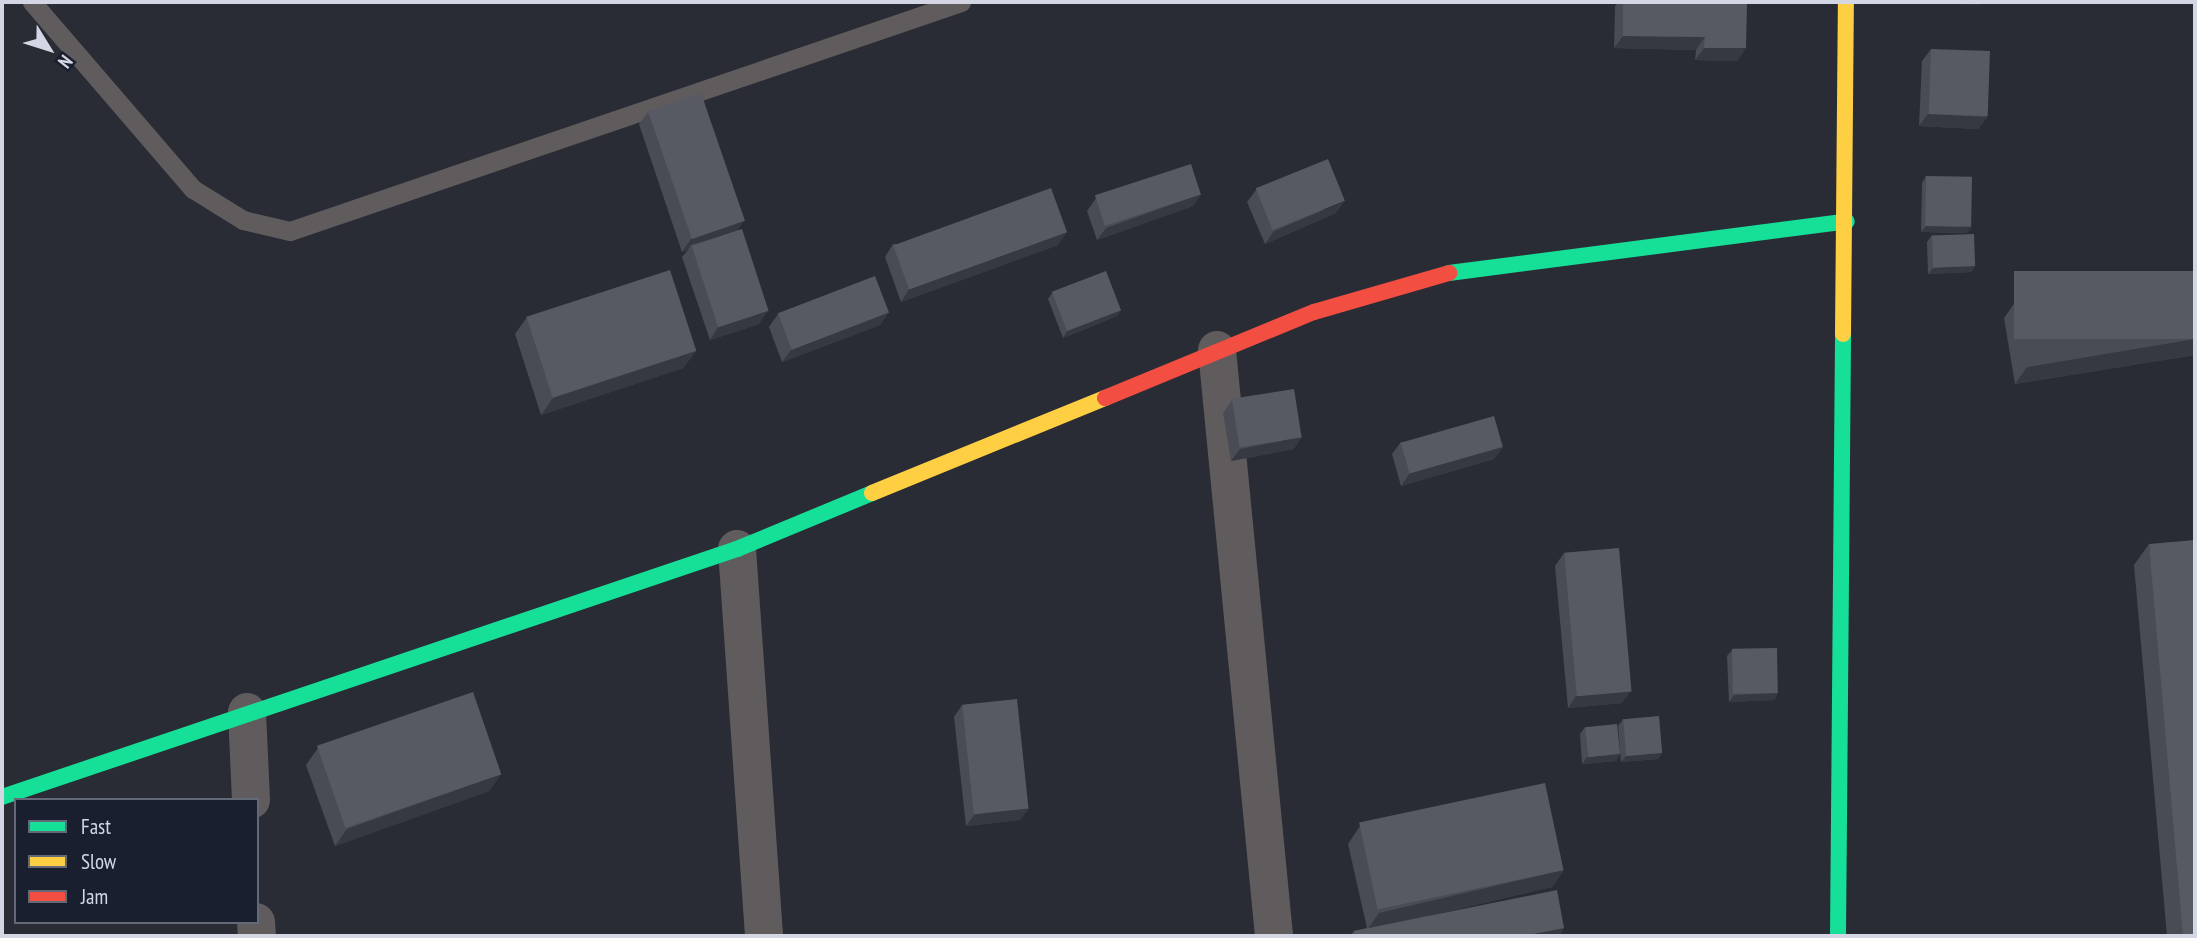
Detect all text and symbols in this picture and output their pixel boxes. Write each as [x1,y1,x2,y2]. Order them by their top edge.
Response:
north arrow [14,14,84,84]
text: N [53,50,78,73]
legend [14,798,259,924]
text: Fast [81,813,111,840]
text: Slow [81,848,116,875]
text: Jam [81,883,108,910]

